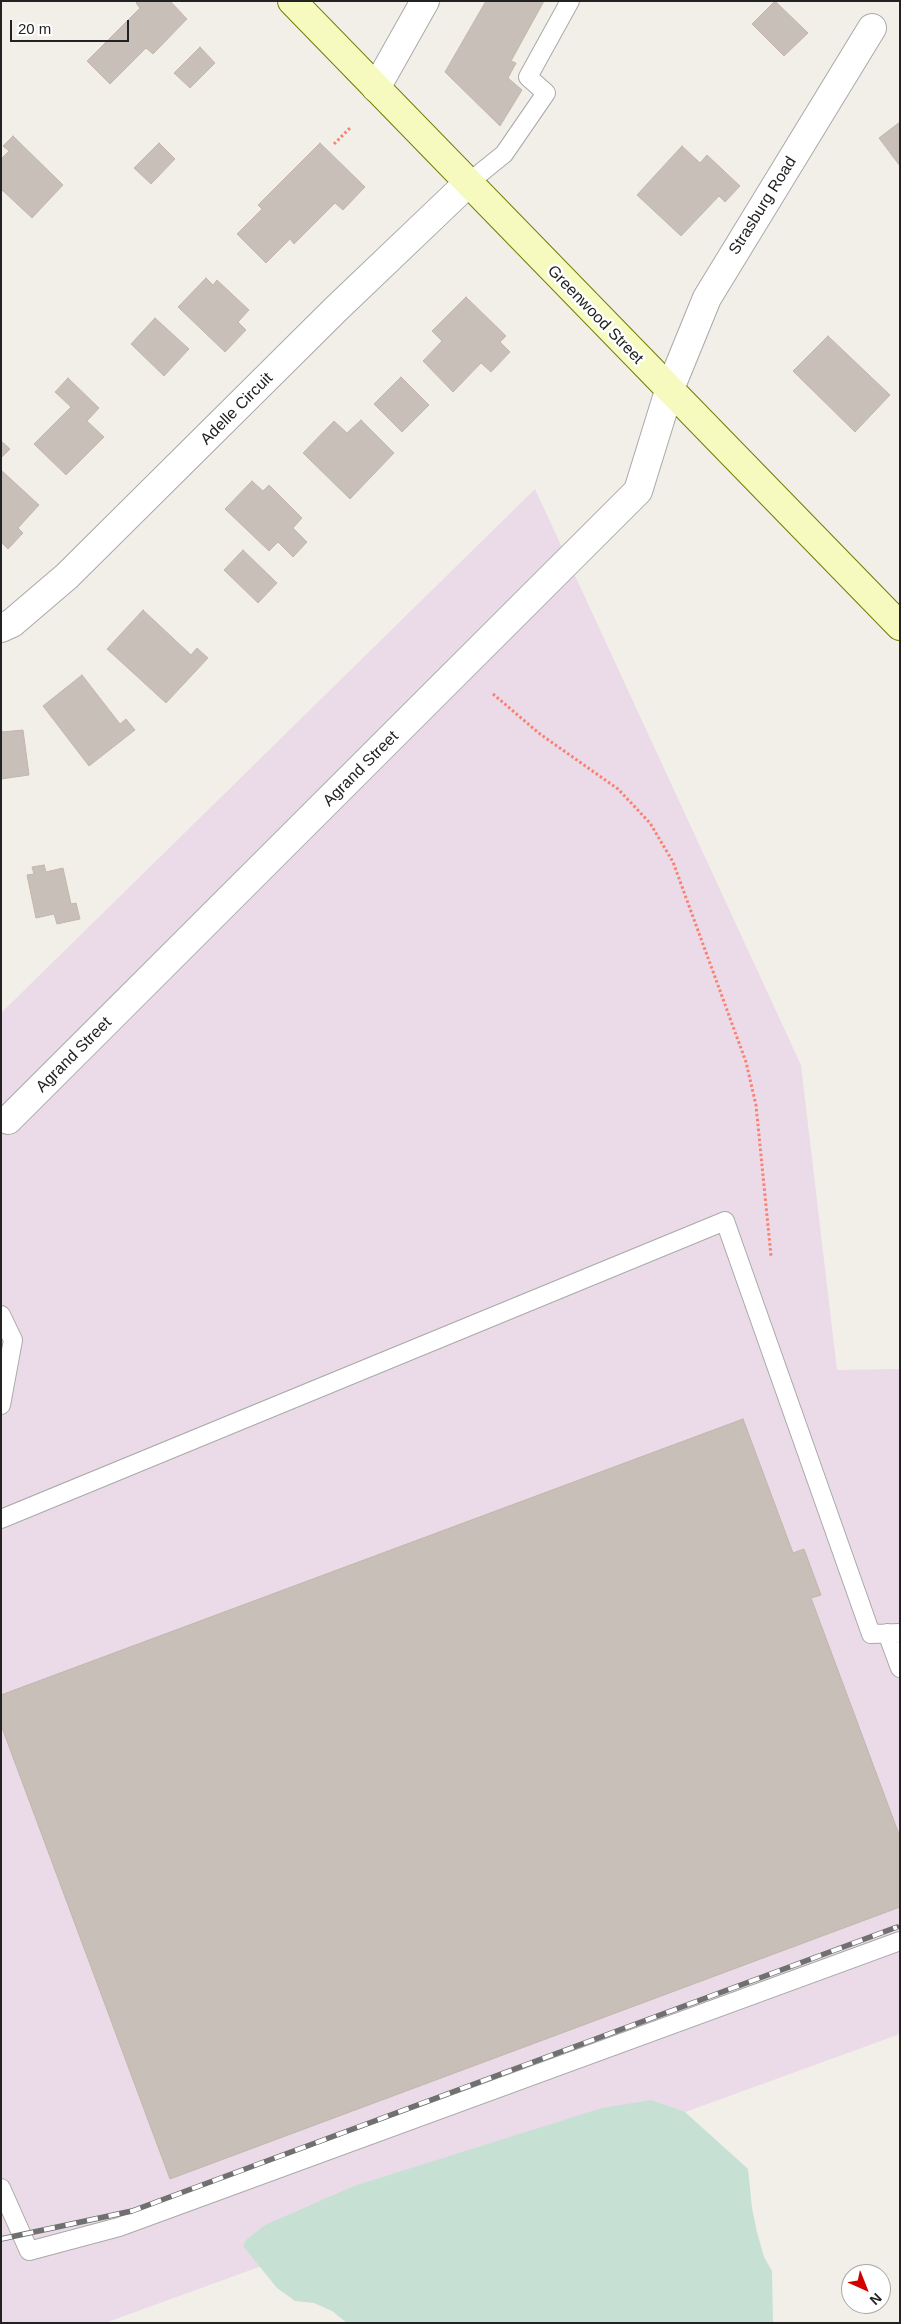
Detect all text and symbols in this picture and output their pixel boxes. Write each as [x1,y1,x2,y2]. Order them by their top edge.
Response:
scale bar [12,10,131,42]
text: 20 m [18,20,51,37]
street label: Strasburg Road [725,153,801,259]
street label: Greenwood Street [543,262,647,368]
street label: Adelle Circuit [197,369,277,449]
street label: Agrand Street [319,727,403,811]
street label: Agrand Street [32,1013,116,1097]
north arrow [841,2264,891,2314]
text: N [867,2290,885,2308]

